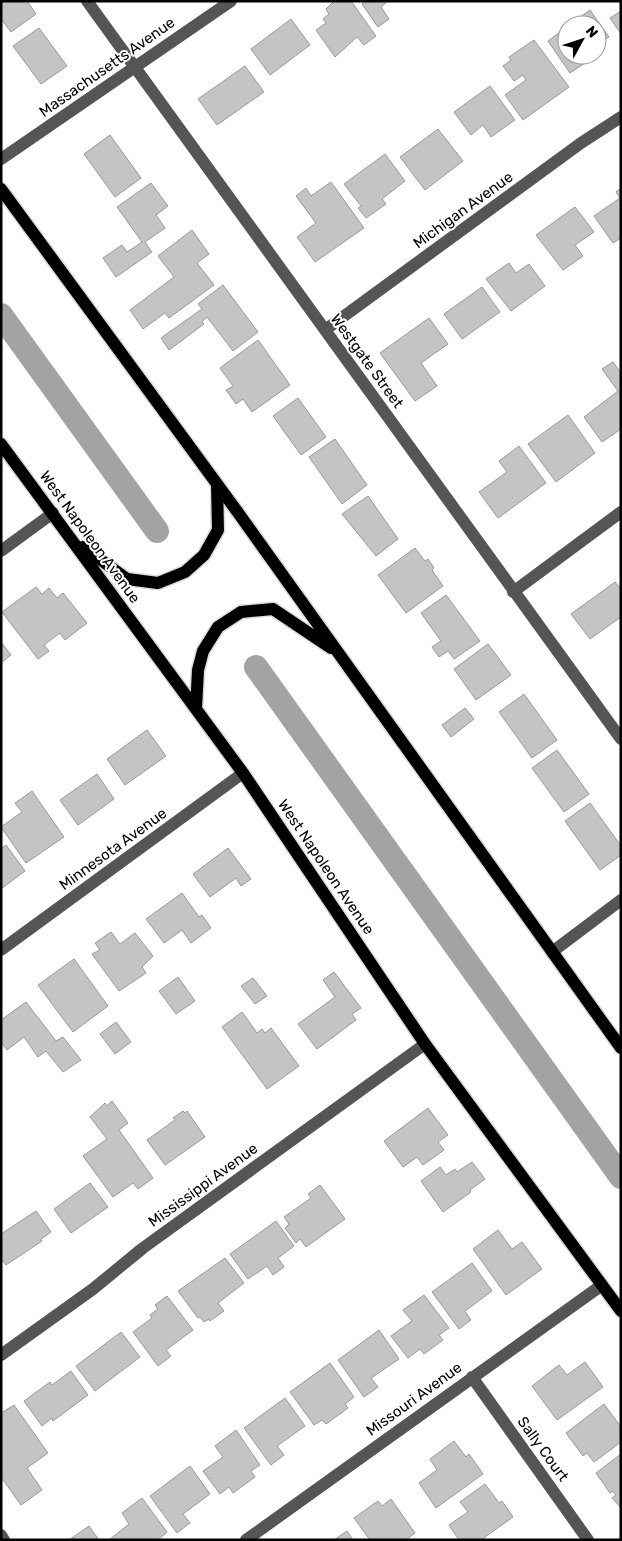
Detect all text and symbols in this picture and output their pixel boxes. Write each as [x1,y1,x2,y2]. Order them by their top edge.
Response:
street label: Massachusetts Avenue [36,13,178,121]
north arrow [557,15,607,65]
text: N [582,23,601,41]
street label: Michigan Avenue [410,168,516,252]
street label: Westgate Street [327,310,407,412]
street label: West Napoleon Avenue [36,467,144,607]
street label: West Napoleon Avenue [274,796,378,938]
street label: Minnesota Avenue [56,804,170,894]
street label: Mississippi Avenue [145,1139,261,1231]
street label: Missouri Avenue [363,1358,465,1440]
street label: Sally Court [513,1413,573,1485]

